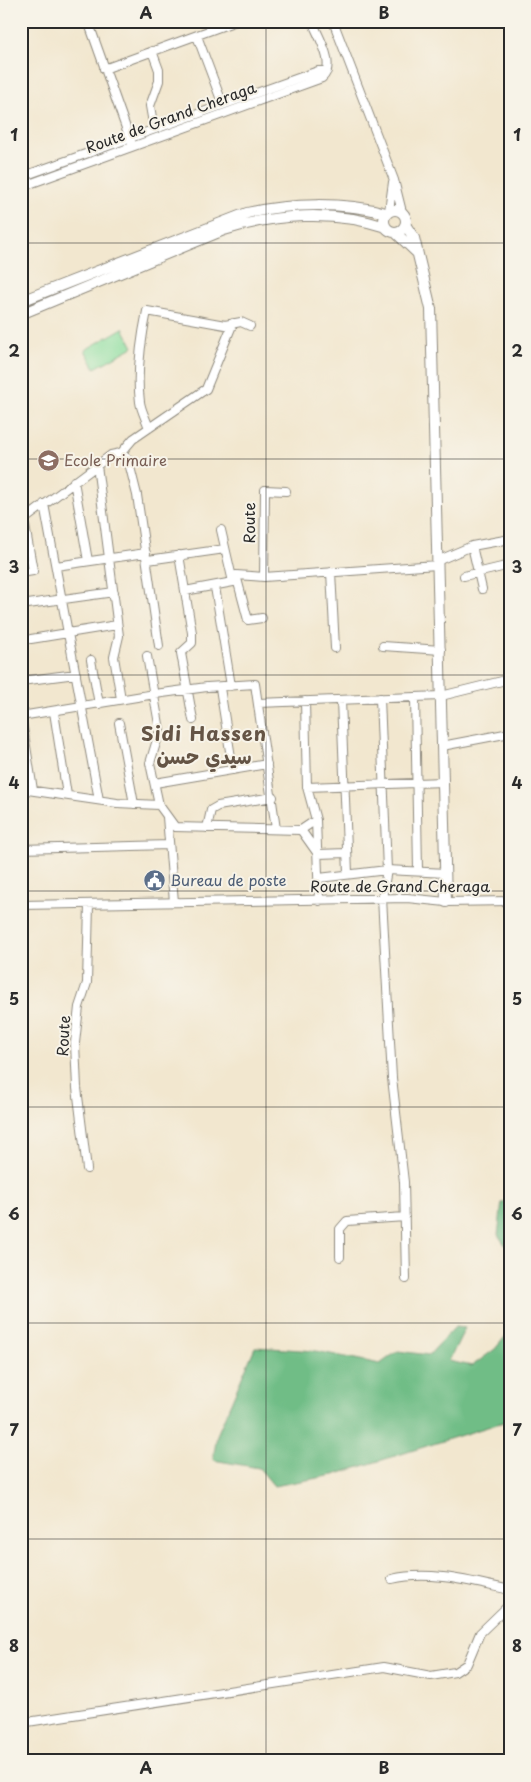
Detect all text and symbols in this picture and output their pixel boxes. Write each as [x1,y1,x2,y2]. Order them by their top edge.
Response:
text: A [140,0,153,24]
text: B [379,0,390,24]
street label: Route de Grand Cheraga [82,75,259,158]
text: 1 [10,122,18,146]
text: 1 [513,122,521,146]
text: 2 [8,338,20,362]
text: 2 [511,338,523,362]
place label: Ecole Primaire [64,448,167,471]
school or university icon: Ecole Primaire [36,449,60,473]
street label: Route [237,502,260,544]
text: 3 [9,554,19,578]
text: 3 [512,554,522,578]
district label: Sidi Hassen سيدي حسن [141,718,267,773]
text: 4 [9,770,20,794]
text: 4 [512,770,523,794]
place label: Bureau de poste [170,868,287,891]
public building icon: Bureau de poste [142,869,166,893]
street label: Route de Grand Cheraga [310,874,490,897]
text: 5 [9,986,19,1010]
text: 5 [512,986,522,1010]
street label: Route [50,1015,75,1057]
text: 6 [8,1201,20,1225]
text: 6 [511,1201,523,1225]
text: 7 [9,1417,19,1441]
text: 7 [512,1417,522,1441]
text: 8 [9,1633,19,1657]
text: 8 [512,1633,522,1657]
text: A [140,1755,153,1779]
text: B [379,1755,390,1779]

